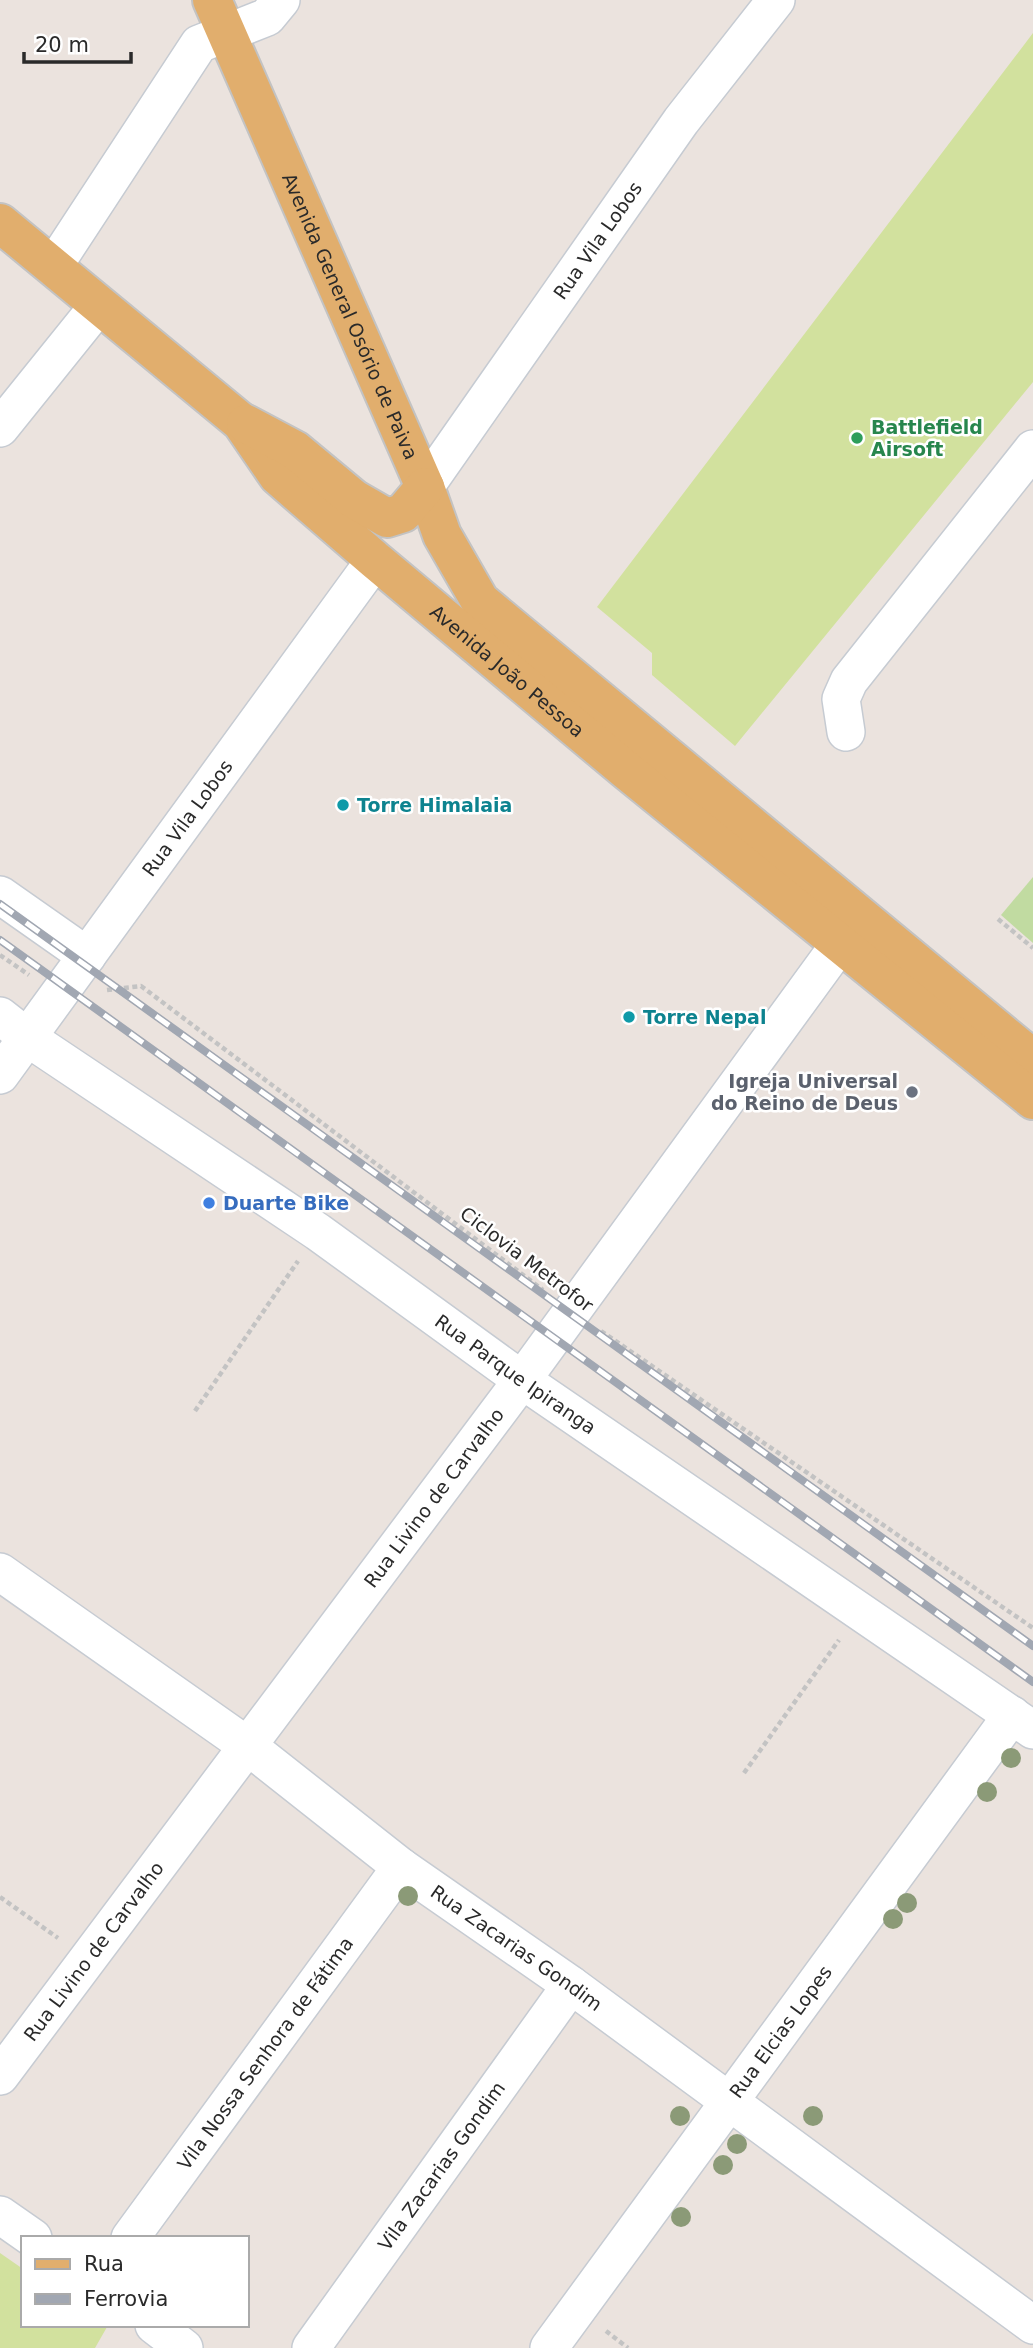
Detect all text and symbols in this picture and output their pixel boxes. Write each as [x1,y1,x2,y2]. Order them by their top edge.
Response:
scale bar [24,21,131,65]
text: 20 m [35,33,89,57]
street label: Avenida General Osório de Paiva [278,169,423,463]
street label: Rua Vila Lobos [549,177,646,303]
place label: Battlefield Airsoft [871,416,983,460]
marker: Battlefield Airsoft [849,430,865,446]
street label: Avenida João Pessoa [426,600,589,742]
street label: Rua Vila Lobos [138,755,237,880]
place label: Torre Himalaia [357,794,512,816]
marker: Torre Himalaia [335,797,351,813]
place label: Torre Nepal [643,1006,766,1028]
marker: Torre Nepal [621,1009,637,1025]
place label: Igreja Universal do Reino de Deus [711,1070,898,1114]
marker: Igreja Universal do Reino de Deus [904,1084,920,1100]
place label: Duarte Bike [223,1192,349,1214]
marker: Duarte Bike [201,1195,217,1211]
street label: Ciclovia Metrofor [456,1202,598,1316]
street label: Rua Parque Ipiranga [431,1310,600,1438]
street label: Rua Livino de Carvalho [359,1404,508,1592]
street label: Rua Livino de Carvalho [19,1857,168,2045]
street label: Rua Zacarias Gondim [427,1880,607,2015]
street label: Vila Nossa Senhora de Fátima [173,1932,357,2174]
street label: Rua Elcias Lopes [725,1961,836,2102]
street label: Vila Zacarias Gondim [373,2077,509,2255]
legend [21,2236,248,2327]
text: Rua [84,2252,124,2276]
text: Ferrovia [84,2287,168,2311]

